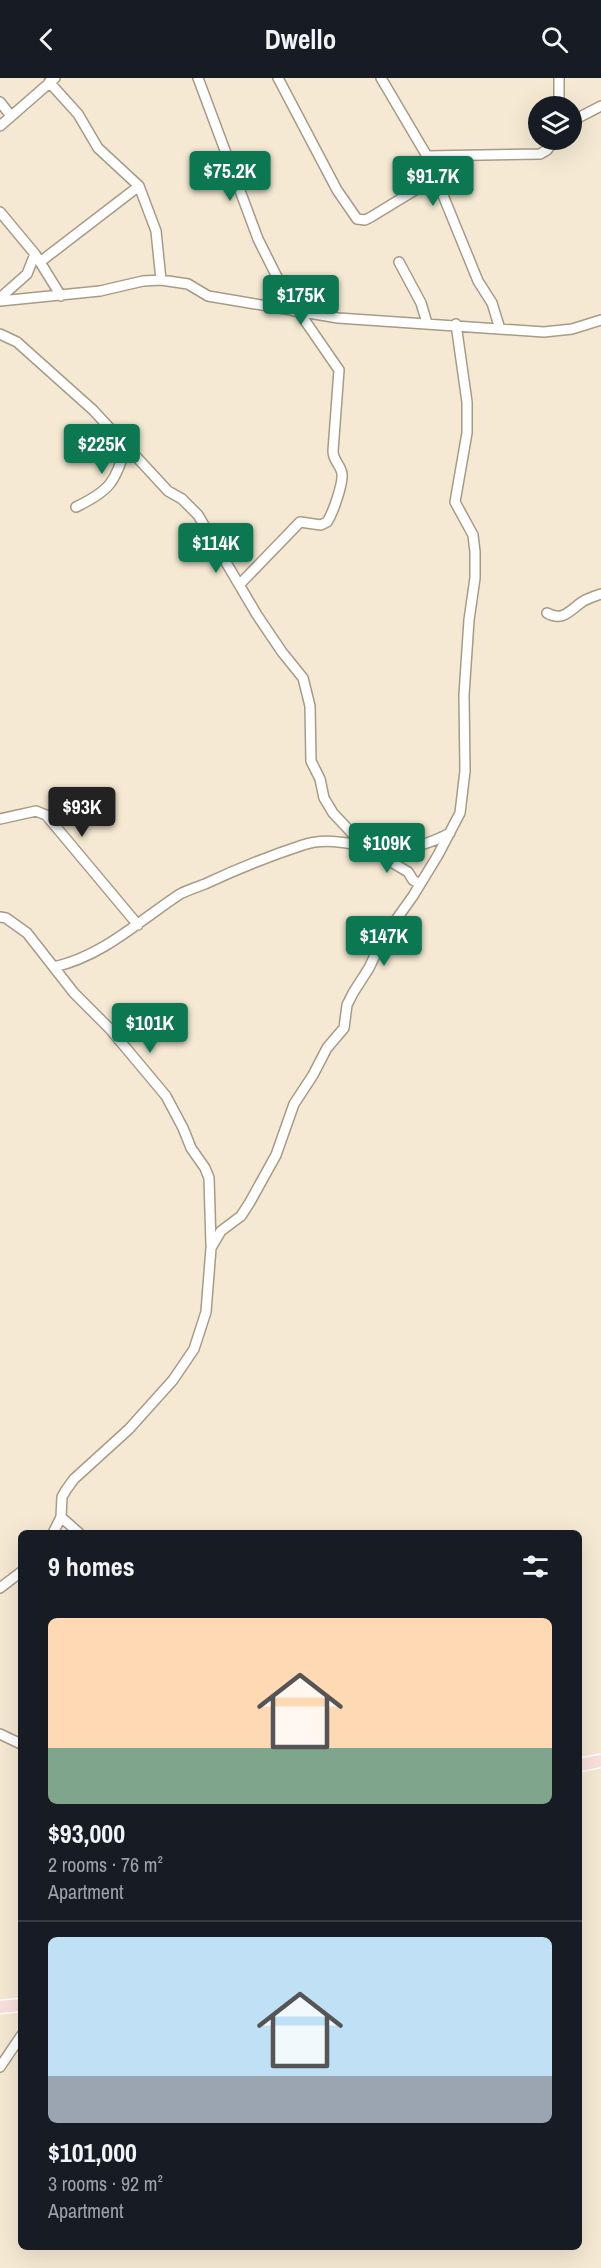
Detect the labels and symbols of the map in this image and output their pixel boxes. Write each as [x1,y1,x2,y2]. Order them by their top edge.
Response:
pin: $75.2K [181,151,279,202]
pin: $91.7K [384,156,482,207]
pin: $175K [259,275,343,326]
pin: $225K [60,424,144,475]
pin: $114K [174,523,258,574]
pin: $93K [46,787,118,838]
pin: $109K [345,823,429,874]
pin: $147K [342,916,426,967]
pin: $101K [108,1003,192,1054]

